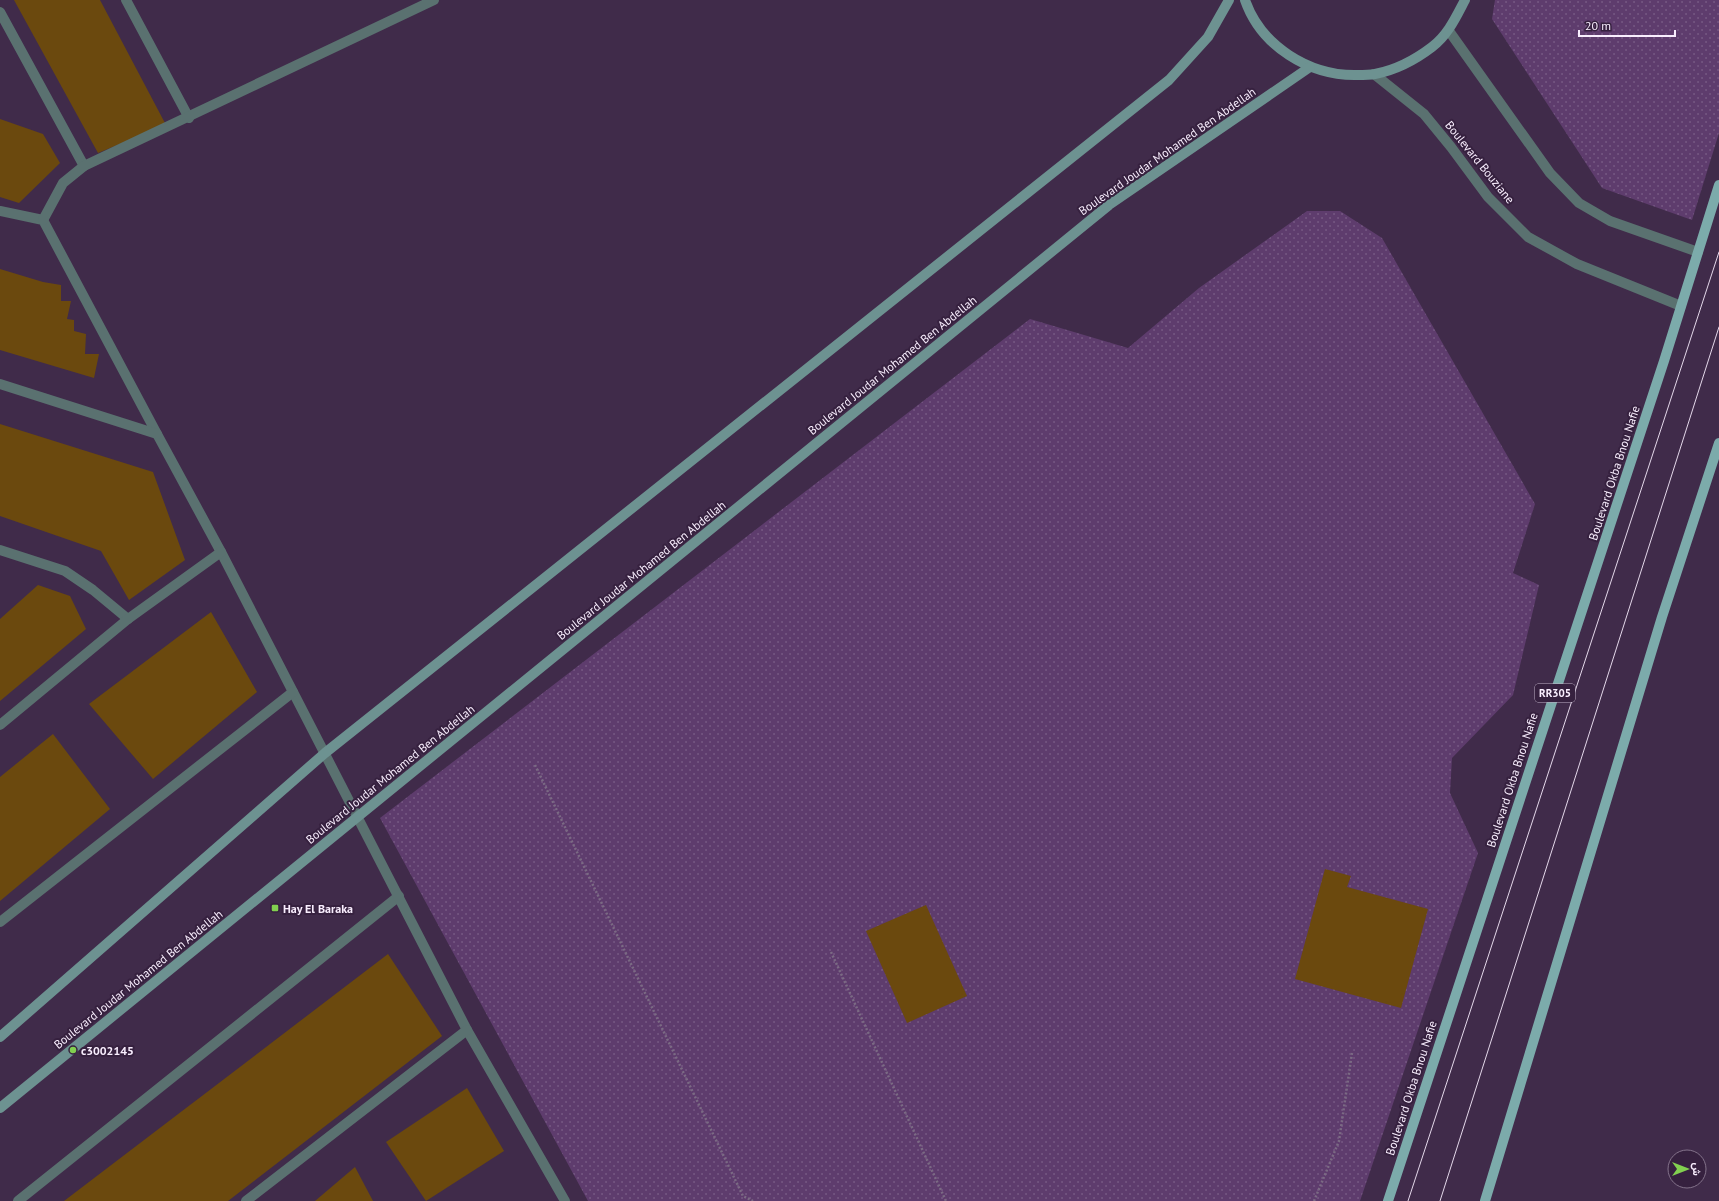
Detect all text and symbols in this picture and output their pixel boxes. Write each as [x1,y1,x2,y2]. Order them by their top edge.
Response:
scale bar [1579,12,1675,38]
text: 20 m [1585,18,1611,33]
street label: Boulevard Joudar Mohamed Ben Abdellah [1076,84,1258,218]
street label: Boulevard Bouziane [1442,118,1518,206]
street label: Boulevard Joudar Mohamed Ben Abdellah [805,292,979,438]
street label: Boulevard Okba Bnou Nafie [1585,404,1643,542]
street label: Boulevard Joudar Mohamed Ben Abdellah [554,497,728,643]
road number: RR305 [1535,684,1575,702]
street label: Boulevard Joudar Mohamed Ben Abdellah [303,701,477,847]
street label: Boulevard Okba Bnou Nafie [1483,711,1541,849]
place label: Hay El Baraka [283,901,353,916]
marker: Hay El Baraka [270,903,280,913]
street label: Boulevard Joudar Mohamed Ben Abdellah [51,906,225,1052]
street label: Boulevard Okba Bnou Nafie [1382,1019,1440,1157]
place label: c3002145 [81,1043,134,1058]
marker: c3002145 [68,1045,78,1055]
north arrow [1667,1149,1707,1189]
text: ش [1690,1162,1704,1176]

